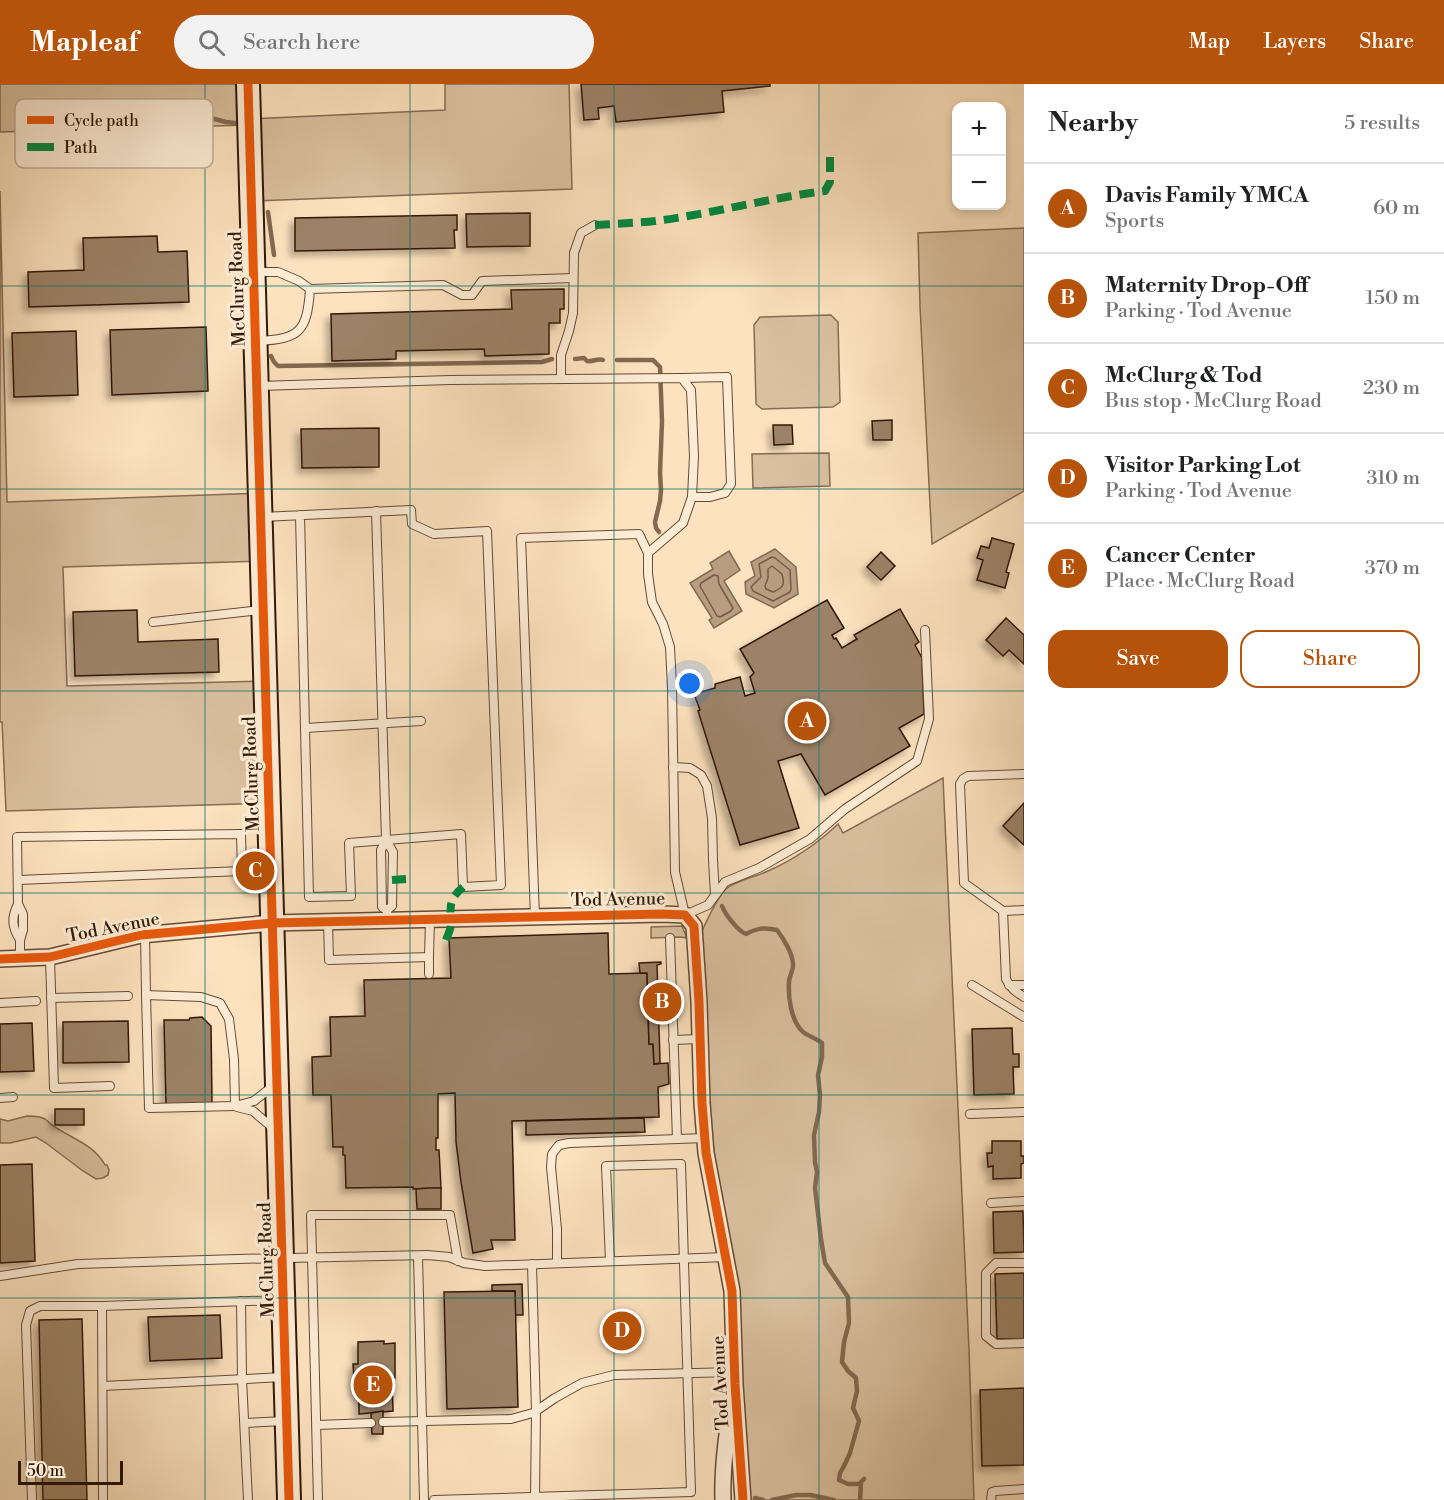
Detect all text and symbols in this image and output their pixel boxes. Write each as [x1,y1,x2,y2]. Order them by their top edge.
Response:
search box [174,15,594,69]
text: Mapleaf [30,25,138,60]
icon: search [195,26,228,59]
text: Search here [243,29,360,56]
text: Map [1189,29,1230,55]
text: Layers [1263,29,1326,55]
text: Share [1359,29,1414,55]
legend [15,99,213,168]
map controls [952,102,1006,210]
button: + [952,102,1006,156]
text: Nearby [1048,107,1138,139]
text: Cycle path [64,111,139,131]
text: 5 results [1344,111,1420,136]
text: Path [64,138,98,158]
button: − [952,156,1006,210]
text: Davis Family YMCA [1105,182,1309,209]
text: A [1060,196,1075,221]
text: 60 m [1373,196,1420,221]
text: Sports [1105,209,1164,234]
street label: McClurg Road [224,230,251,347]
text: Maternity Drop-Off [1105,272,1308,299]
text: B [1060,286,1075,311]
text: 150 m [1365,286,1420,311]
text: Parking · Tod Avenue [1105,299,1292,324]
text: McClurg & Tod [1105,362,1263,389]
text: C [1060,376,1075,401]
text: 230 m [1363,376,1420,401]
text: Bus stop · McClurg Road [1105,389,1322,414]
text: Visitor Parking Lot [1105,452,1301,479]
text: D [1060,466,1075,491]
text: 310 m [1367,466,1420,491]
text: Parking · Tod Avenue [1105,479,1292,504]
text: Cancer Center [1105,542,1256,569]
text: E [1061,556,1074,581]
text: 370 m [1365,556,1420,581]
text: Place · McClurg Road [1105,569,1295,594]
button: Save [1048,630,1228,688]
button: Share [1240,630,1420,688]
your location [675,669,704,698]
pin: A [788,698,826,744]
street label: McClurg Road [238,715,265,832]
pin: C [236,848,274,894]
street label: Tod Avenue [571,887,665,912]
street label: Tod Avenue [65,907,162,948]
pin: B [642,980,682,1024]
street label: McClurg Road [253,1201,280,1318]
pin: D [602,1308,642,1354]
street label: Tod Avenue [707,1335,734,1431]
pin: E [354,1362,392,1408]
scale bar [18,1458,123,1486]
text: 50 m [27,1461,64,1481]

